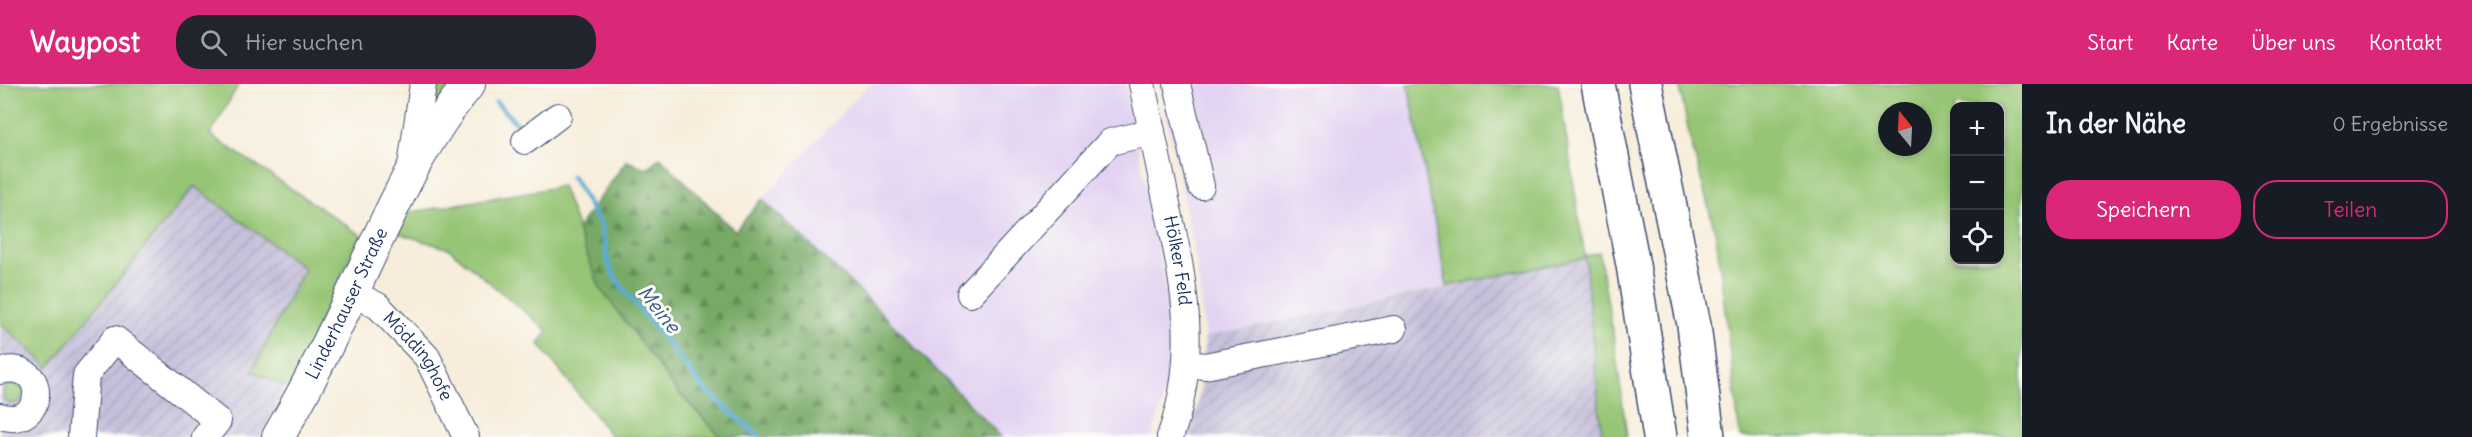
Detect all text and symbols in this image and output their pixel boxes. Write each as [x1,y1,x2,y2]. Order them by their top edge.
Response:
search box [176,15,596,69]
text: Waypost [30,24,140,60]
icon: search [197,26,230,59]
text: Hier suchen [245,28,363,56]
text: Start [2087,29,2133,56]
text: Karte [2166,29,2218,56]
text: Über uns [2251,29,2336,56]
text: Kontakt [2369,29,2442,56]
north arrow [1878,102,1932,156]
map controls [1950,102,2004,264]
button: + [1950,102,2004,156]
text: In der Nähe [2046,107,2186,140]
text: 0 Ergebnisse [2332,111,2448,136]
button: − [1950,156,2004,210]
button: Speichern [2046,180,2241,239]
button: Teilen [2253,180,2448,239]
button: locate [1950,210,2004,264]
street label: Hölker Feld [1159,213,1197,307]
street label: Linderhauser Straße [300,224,392,383]
water label: Meine [633,280,687,338]
street label: Möddinghofe [378,306,458,404]

